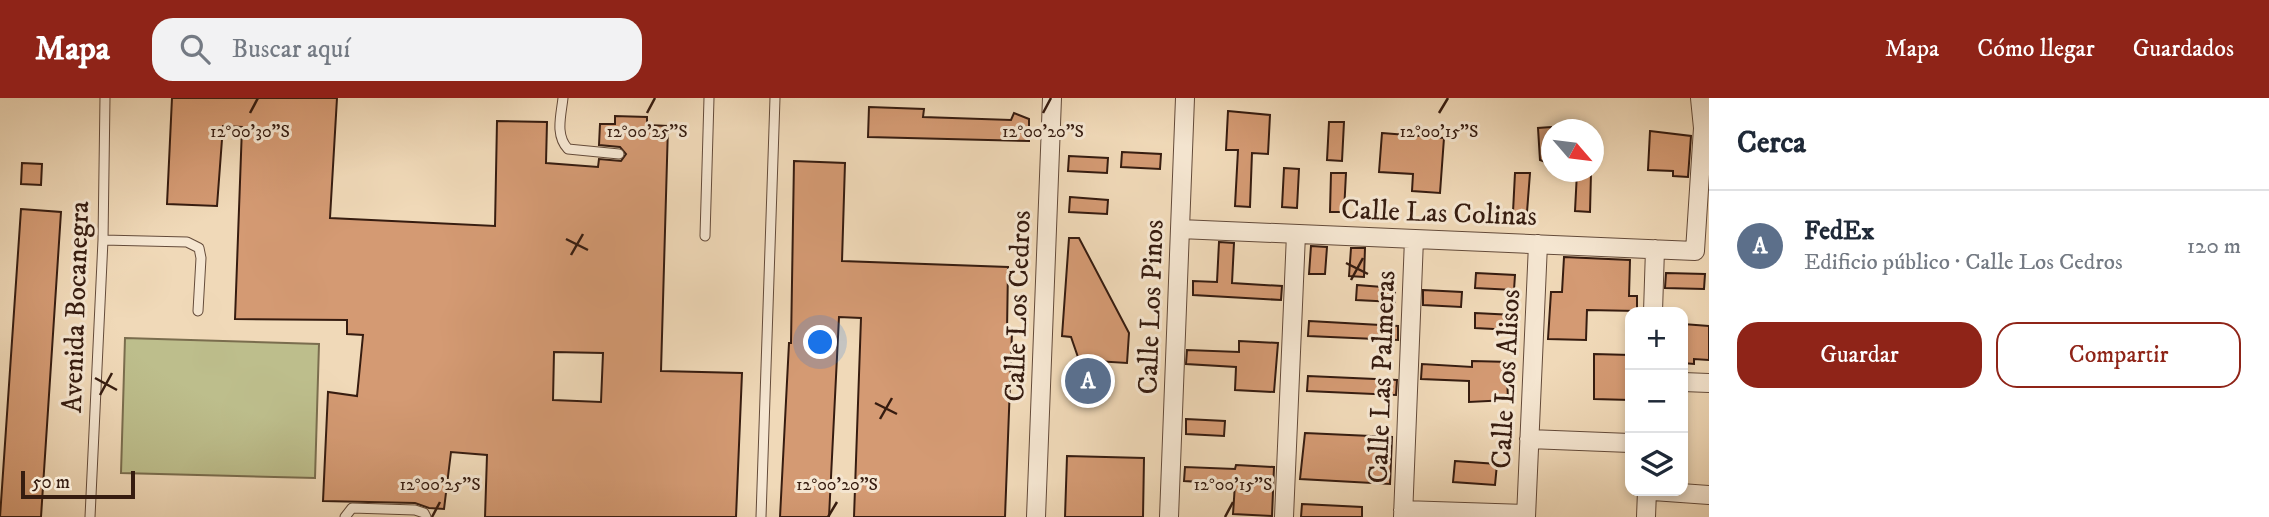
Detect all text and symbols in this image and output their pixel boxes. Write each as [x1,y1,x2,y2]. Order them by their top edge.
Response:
search box [152,18,642,81]
text: Mapa [35,29,110,70]
icon: search [176,30,214,68]
text: Buscar aquí [232,33,350,66]
text: Mapa [1885,34,1939,64]
text: Cómo llegar [1977,34,2095,64]
text: Guardados [2133,34,2234,64]
north arrow [1541,119,1604,182]
text: 12°00'30"S [210,121,290,143]
text: 12°00'25"S [606,121,688,143]
text: 12°00'20"S [1002,121,1084,143]
text: 12°00'15"S [1399,121,1479,143]
text: Cerca [1737,125,1806,162]
street label: Calle Las Colinas [1341,192,1537,234]
street label: Avenida Bocanegra [55,200,97,414]
street label: Calle Los Cedros [997,210,1039,402]
text: FedEx [1804,215,1874,248]
street label: Calle Los Pinos [1130,219,1172,395]
text: A [1753,232,1767,261]
text: 120 m [2187,232,2241,261]
text: Edificio público · Calle Los Cedros [1804,248,2123,277]
street label: Calle Las Palmeras [1361,270,1403,484]
street label: Calle Los Alisos [1484,288,1528,470]
map controls [1625,307,1688,496]
button: + [1625,307,1688,370]
button: Guardar [1737,322,1982,388]
button: Compartir [1996,322,2241,388]
your location [803,325,837,359]
pin: A [1065,355,1111,407]
button: − [1625,370,1688,433]
button: layers [1625,433,1688,496]
scale bar [21,468,135,500]
text: 50 m [32,471,70,494]
text: 12°00'25"S [399,474,481,496]
text: 12°00'20"S [796,474,878,496]
text: 12°00'15"S [1193,474,1273,496]

